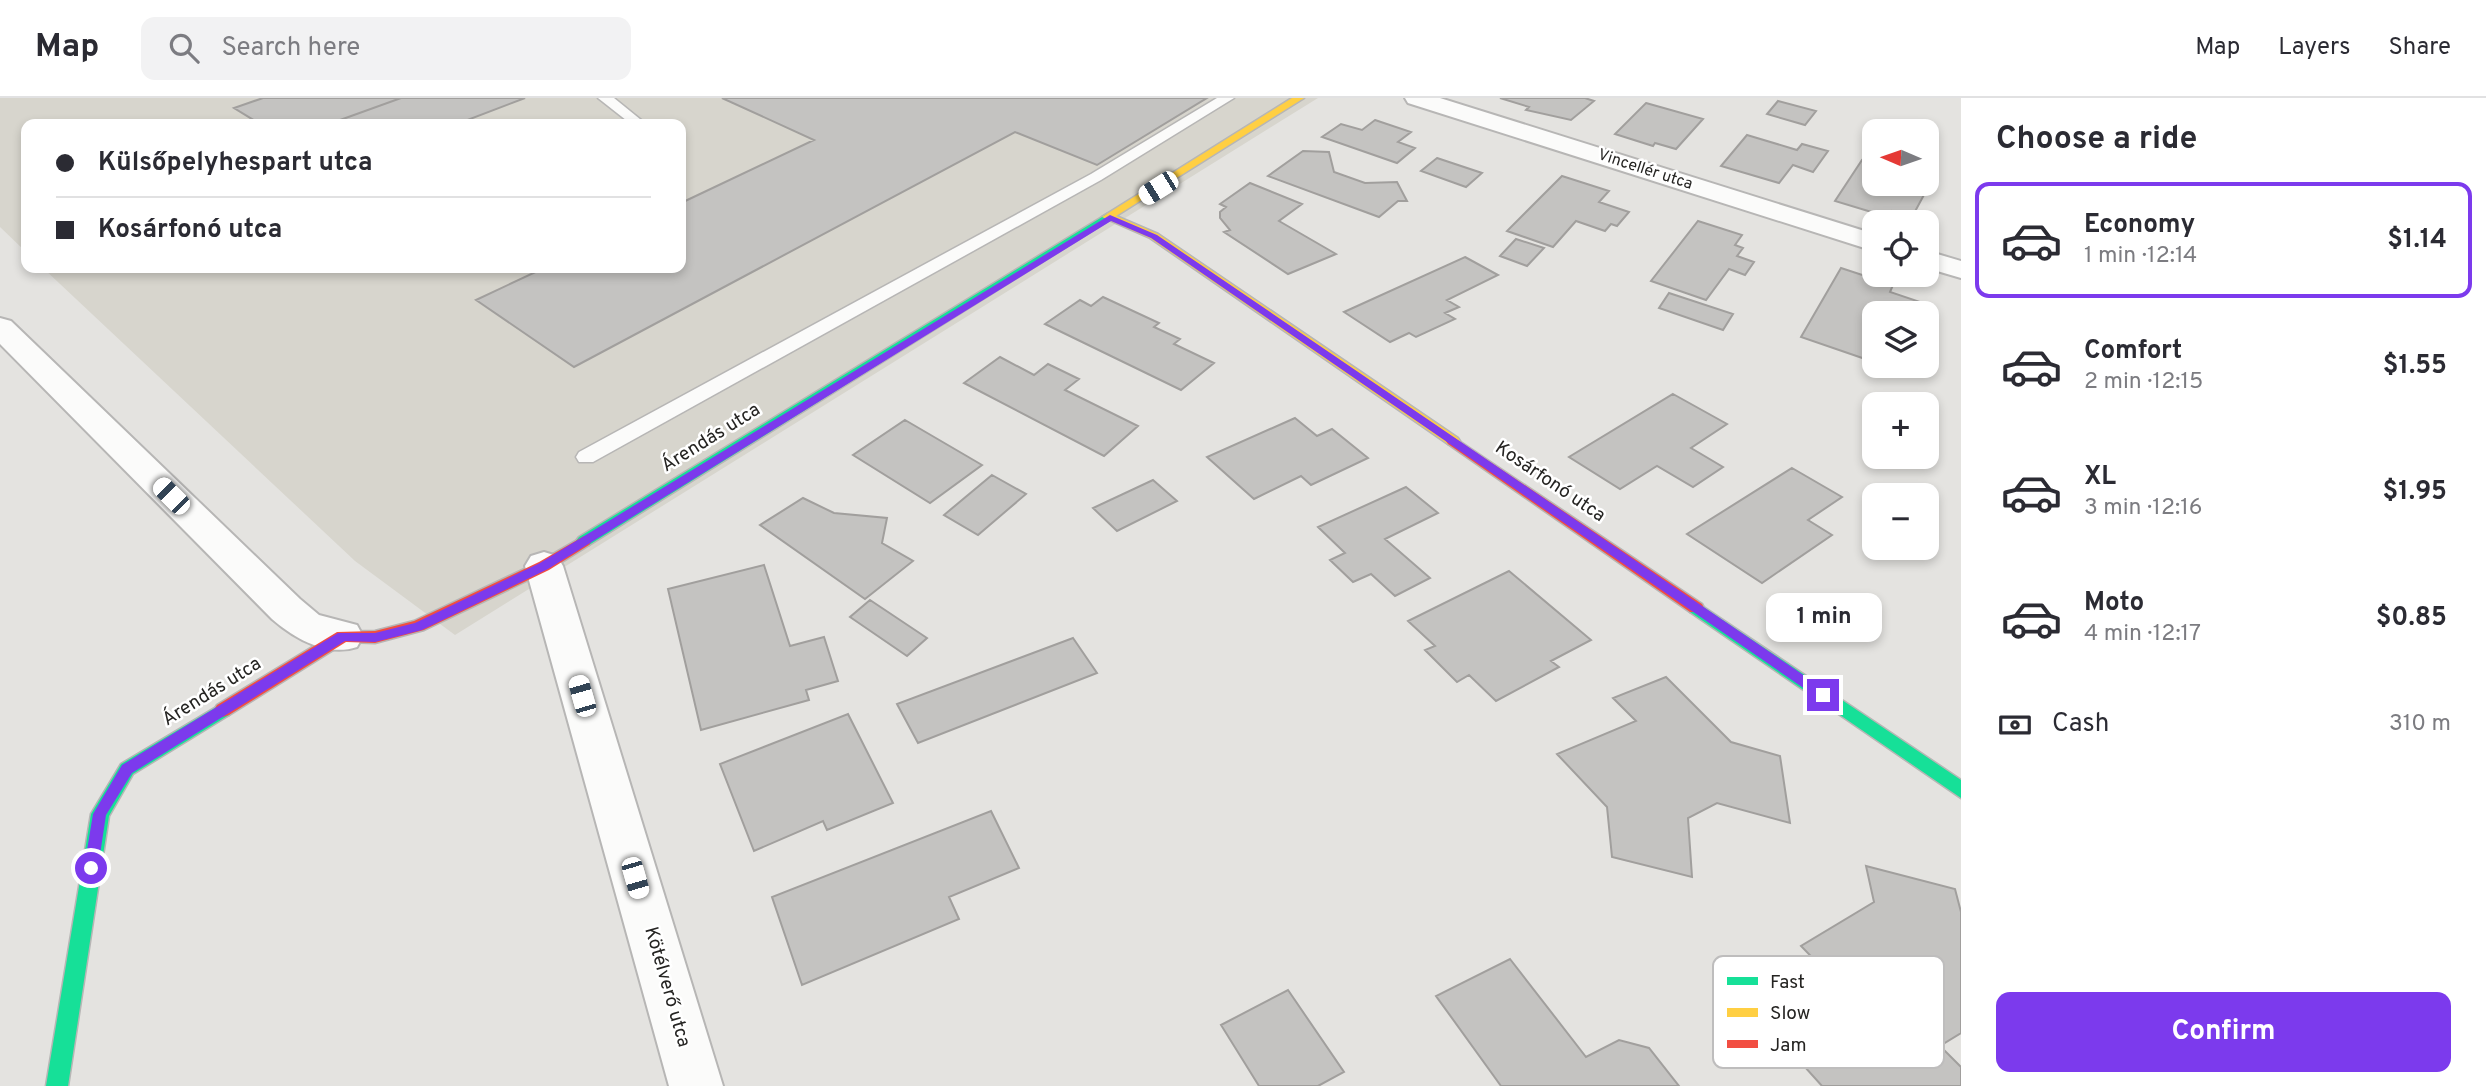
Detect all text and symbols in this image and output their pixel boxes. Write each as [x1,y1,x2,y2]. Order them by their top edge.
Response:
search box [141,17,631,80]
text: Map [35,27,99,69]
icon: search [165,29,203,67]
text: Search here [221,32,360,65]
text: Map [2195,33,2240,63]
text: Layers [2278,33,2350,63]
text: Share [2388,33,2451,63]
north arrow [1862,119,1939,196]
map controls [1862,119,1939,560]
text: Choose a ride [1996,120,2197,160]
street label: Vincellér utca [1595,145,1695,195]
text: Külsőpelyhespart utca [98,147,372,180]
car [1135,168,1182,208]
icon: car [2000,209,2063,272]
text: Economy [2084,209,2195,242]
button: locate [1862,210,1939,287]
text: Kosárfonó utca [98,214,282,247]
text: $1.14 [2387,224,2447,257]
text: 1 min · 12:14 [2084,242,2197,271]
button: layers [1862,301,1939,378]
icon: car [2000,335,2063,398]
text: Comfort [2084,335,2182,368]
text: $1.55 [2383,350,2447,383]
text: 2 min · 12:15 [2084,368,2203,397]
button: + [1862,392,1939,469]
street label: Árendás utca [657,397,765,478]
street label: Kosárfonó utca [1490,436,1610,528]
icon: car [2000,461,2063,524]
text: XL [2084,461,2116,494]
car [149,474,194,518]
text: $1.95 [2383,476,2447,509]
button: − [1862,483,1939,560]
text: 3 min · 12:16 [2084,494,2202,523]
icon: car [2000,587,2063,650]
text: Moto [2084,587,2144,620]
callout: 1 min [1765,594,1881,642]
text: $0.85 [2376,602,2447,635]
text: 1 min [1796,603,1852,632]
text: 4 min · 12:17 [2084,620,2201,649]
street label: Árendás utca [158,651,266,732]
car [567,673,598,719]
route end [1807,679,1839,711]
icon: cash [1996,706,2034,744]
text: Cash [2052,708,2109,741]
text: 310 m [2389,710,2451,739]
route start [75,852,107,884]
car [620,855,651,901]
street label: Kötélverő utca [638,924,696,1050]
legend [1713,956,1944,1068]
text: Fast [1770,971,1805,995]
button: Confirm [1996,992,2451,1072]
text: Slow [1770,1002,1810,1026]
text: Jam [1770,1034,1807,1058]

